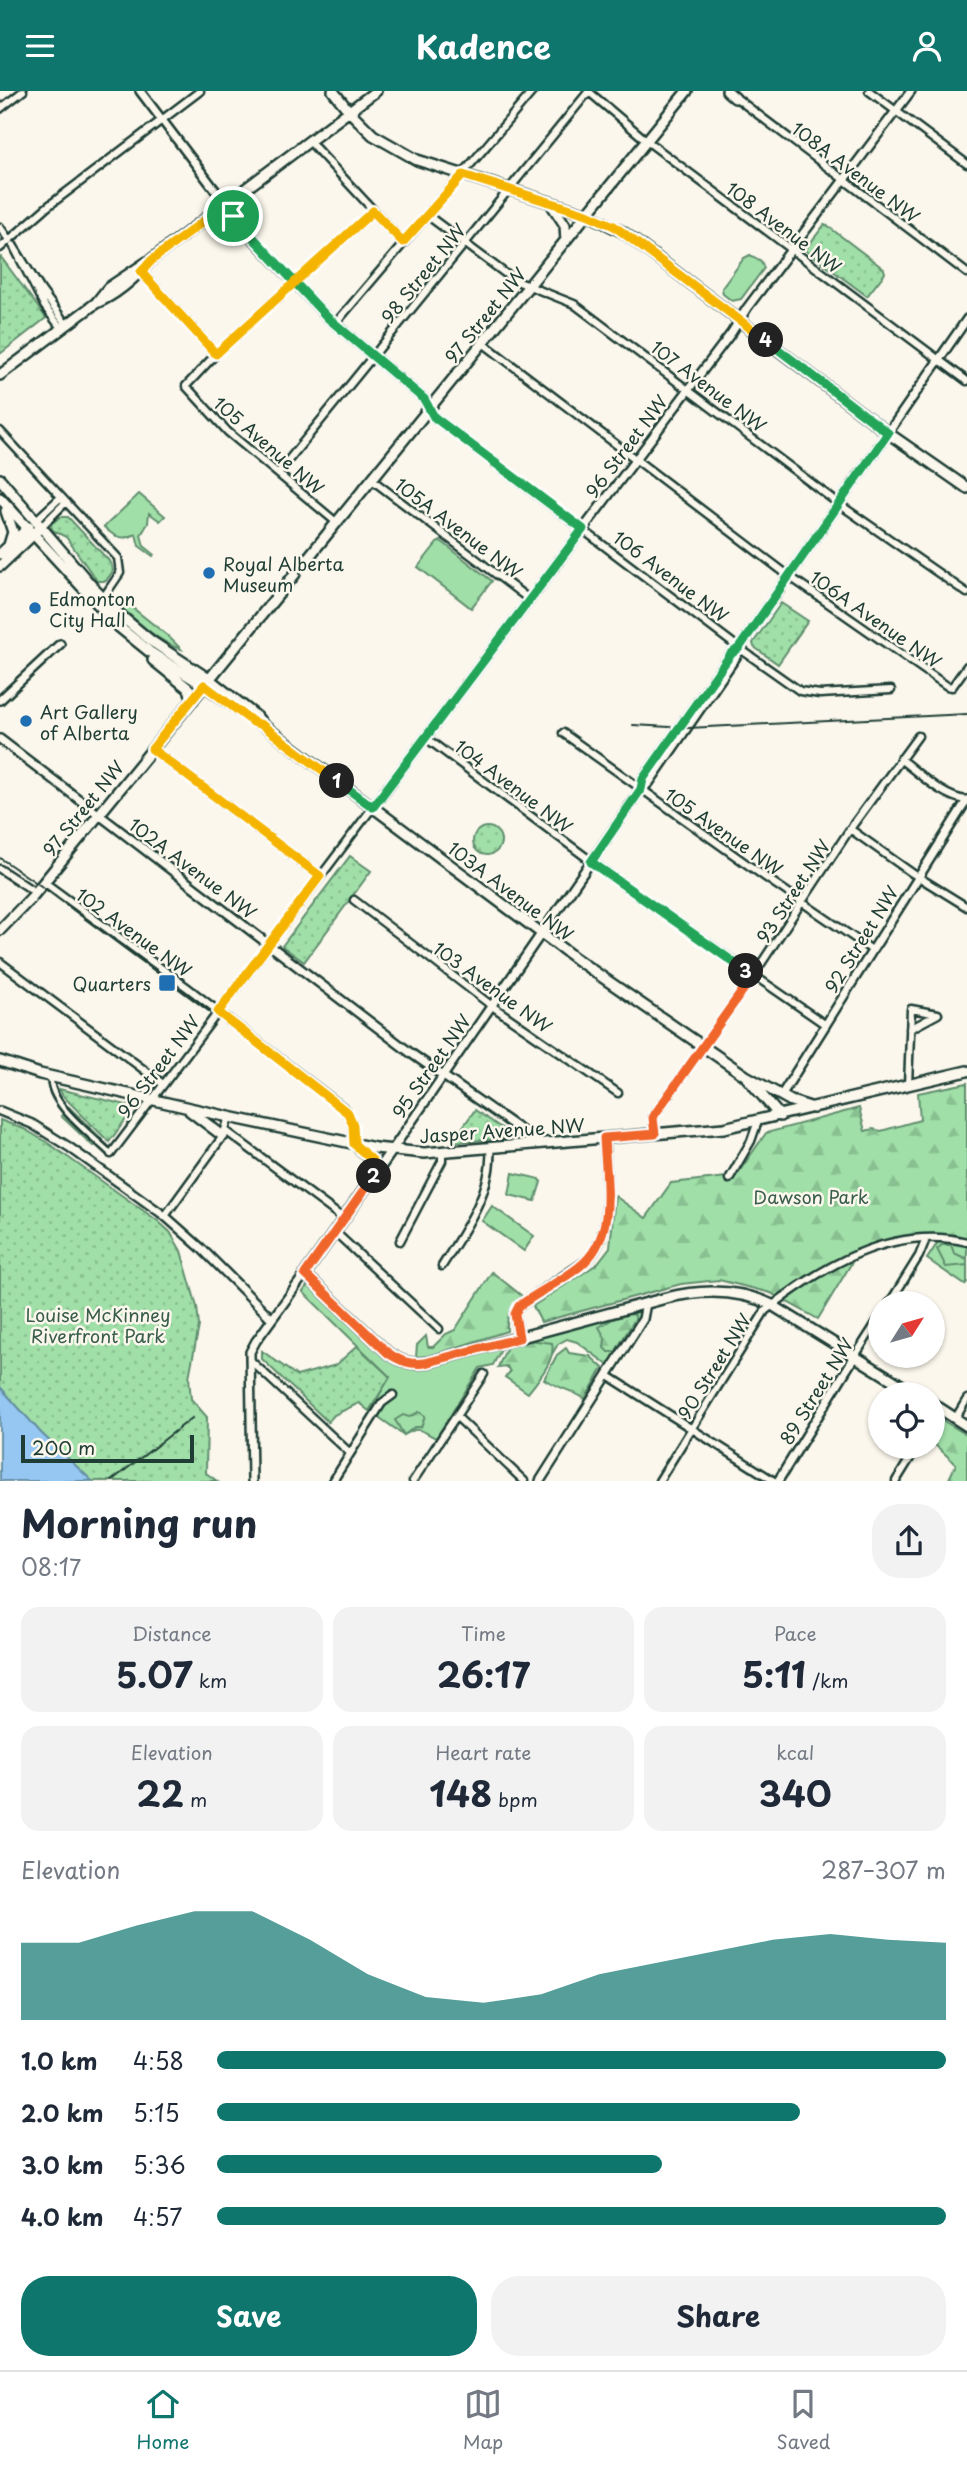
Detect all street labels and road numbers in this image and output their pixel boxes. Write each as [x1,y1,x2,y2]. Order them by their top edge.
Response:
street label: 108A Avenue NW [786,115,926,229]
street label: 108 Avenue NW [721,175,848,280]
street label: 98 Street NW [374,217,472,329]
street label: 97 Street NW [438,261,532,369]
street label: 107 Avenue NW [646,334,772,438]
street label: 105 Avenue NW [208,389,331,501]
street label: 96 Street NW [578,389,674,503]
street label: 105A Avenue NW [390,471,528,585]
street label: 106 Avenue NW [608,524,735,629]
street label: 106A Avenue NW [805,563,947,675]
street label: 104 Avenue NW [449,733,579,839]
street label: 97 Street NW [36,754,130,862]
street label: 105 Avenue NW [660,780,789,882]
street label: 102A Avenue NW [123,811,263,925]
street label: 93 Street NW [749,834,837,948]
street label: 103A Avenue NW [443,835,580,948]
street label: 92 Street NW [817,880,905,998]
street label: 102 Avenue NW [71,881,198,984]
street label: 103 Avenue NW [428,935,558,1039]
street label: 95 Street NW [385,1008,477,1124]
street label: 96 Street NW [110,1009,206,1123]
street label: Jasper Avenue NW [418,1111,586,1149]
street label: 90 Street NW [671,1308,757,1424]
street label: 89 Street NW [772,1332,860,1450]

